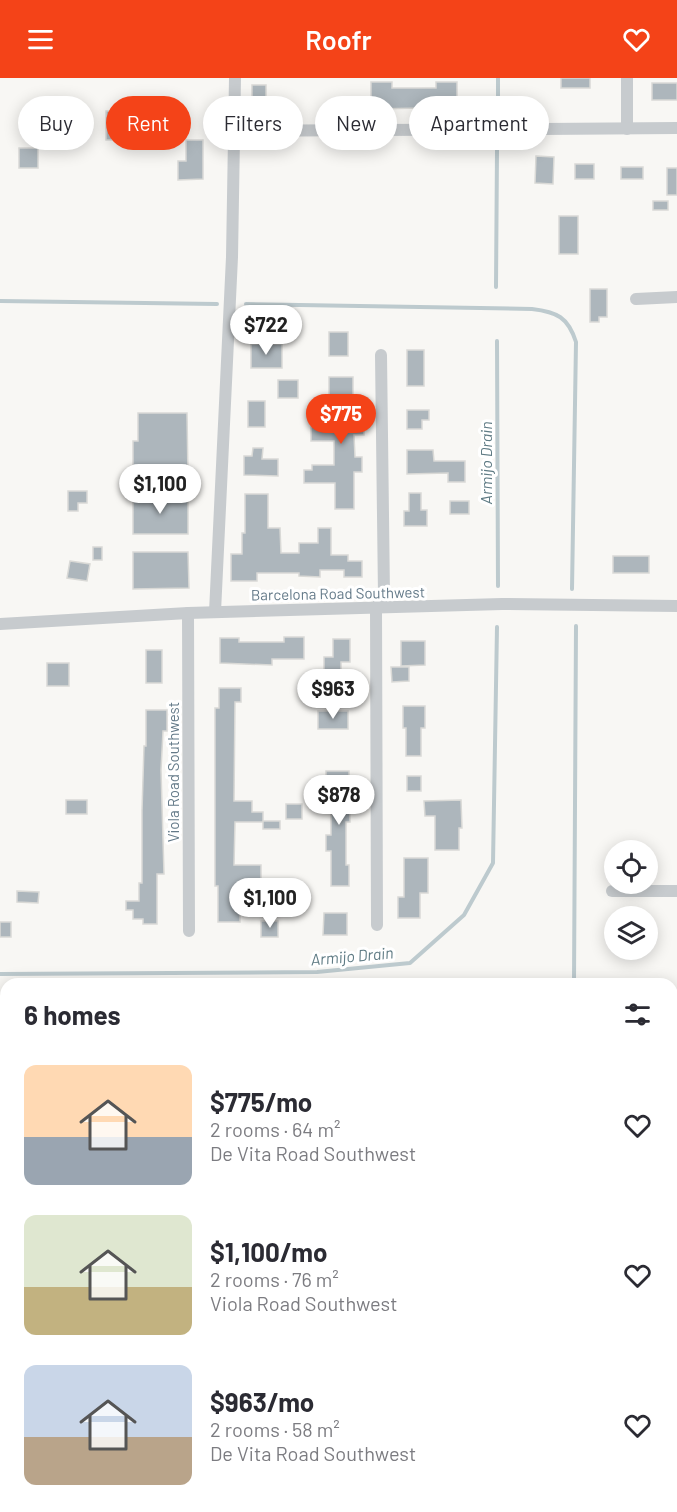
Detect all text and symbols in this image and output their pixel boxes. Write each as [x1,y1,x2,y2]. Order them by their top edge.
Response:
icon: menu [24,23,57,56]
text: Roofr [305,23,372,55]
icon: heart [620,23,653,56]
chip: Buy [18,96,94,150]
chip: Rent [106,96,191,150]
chip: Filters [203,96,303,150]
chip: New [315,96,397,150]
chip: Apartment [409,96,549,150]
pin: $722 [230,305,302,356]
text: $722 [244,312,288,336]
pin: $775 [305,394,377,445]
text: $775 [320,401,362,425]
water label: Armijo Drain [476,421,495,505]
pin: $1,100 [111,464,209,515]
text: $1,100 [133,471,187,495]
street label: Barcelona Road Southwest [251,582,425,604]
pin: $963 [297,669,369,720]
text: $963 [311,676,355,700]
street label: Viola Road Southwest [164,702,182,842]
pin: $878 [303,775,375,826]
text: $878 [318,782,361,806]
map controls [604,840,658,960]
button: locate [604,840,658,894]
pin: $1,100 [221,878,319,929]
text: $1,100 [243,885,297,909]
button: layers [604,906,658,960]
water label: Armijo Drain [310,942,394,969]
icon: filters [621,998,654,1031]
text: 6 homes [24,999,121,1030]
text: $775/mo [210,1086,312,1117]
icon: home [72,1089,144,1161]
icon: heart [621,1109,654,1142]
text: 2 rooms · 64 m² [210,1117,340,1141]
text: De Vita Road Southwest [210,1141,416,1165]
text: $1,100/mo [210,1236,327,1267]
icon: home [72,1239,144,1311]
icon: heart [621,1259,654,1292]
text: 2 rooms · 76 m² [210,1267,339,1291]
text: Viola Road Southwest [210,1291,397,1315]
text: $963/mo [210,1386,314,1417]
icon: home [72,1389,144,1461]
icon: heart [621,1409,654,1442]
text: 2 rooms · 58 m² [210,1417,340,1441]
text: De Vita Road Southwest [210,1441,416,1465]

